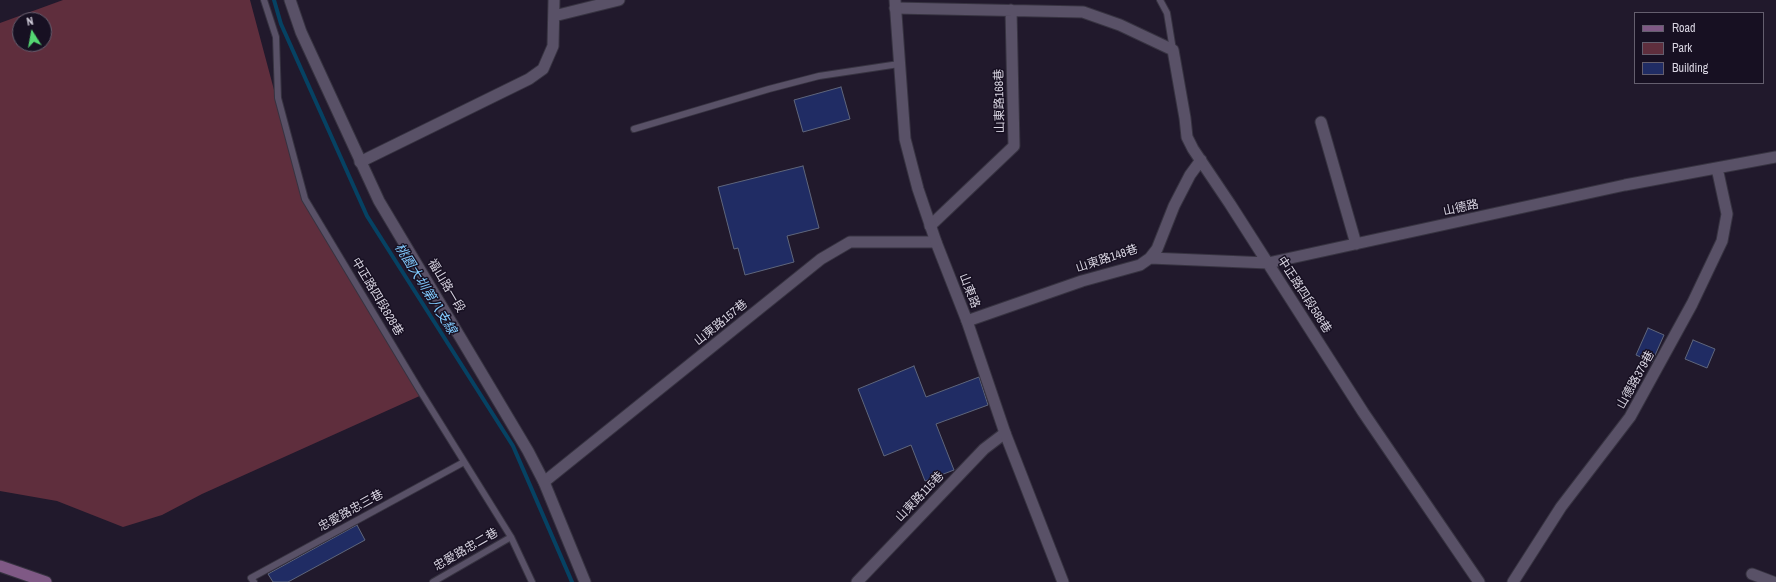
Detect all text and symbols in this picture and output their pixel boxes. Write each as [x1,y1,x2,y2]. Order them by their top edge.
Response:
north arrow [12,12,52,52]
legend [1634,12,1764,84]
text: N [25,14,34,29]
text: Road [1672,20,1696,36]
text: Park [1672,40,1692,56]
text: Building [1672,60,1708,76]
street label: 山東路168巷 [992,69,1008,133]
street label: 山德路 [1442,197,1480,219]
water label: 桃園大圳第八支線 [391,241,459,337]
street label: 山東路148巷 [1074,242,1140,276]
street label: 中正路四段588巷 [1274,254,1334,336]
street label: 中正路四段828巷 [348,255,406,339]
street label: 福山路一段 [424,257,468,315]
street label: 山東路 [956,272,982,310]
street label: 山東路157巷 [691,297,751,349]
street label: 山德路379巷 [1614,348,1658,412]
street label: 山東路115巷 [893,469,947,525]
street label: 忠愛路忠三巷 [316,487,386,535]
street label: 忠愛路忠二巷 [431,526,501,574]

